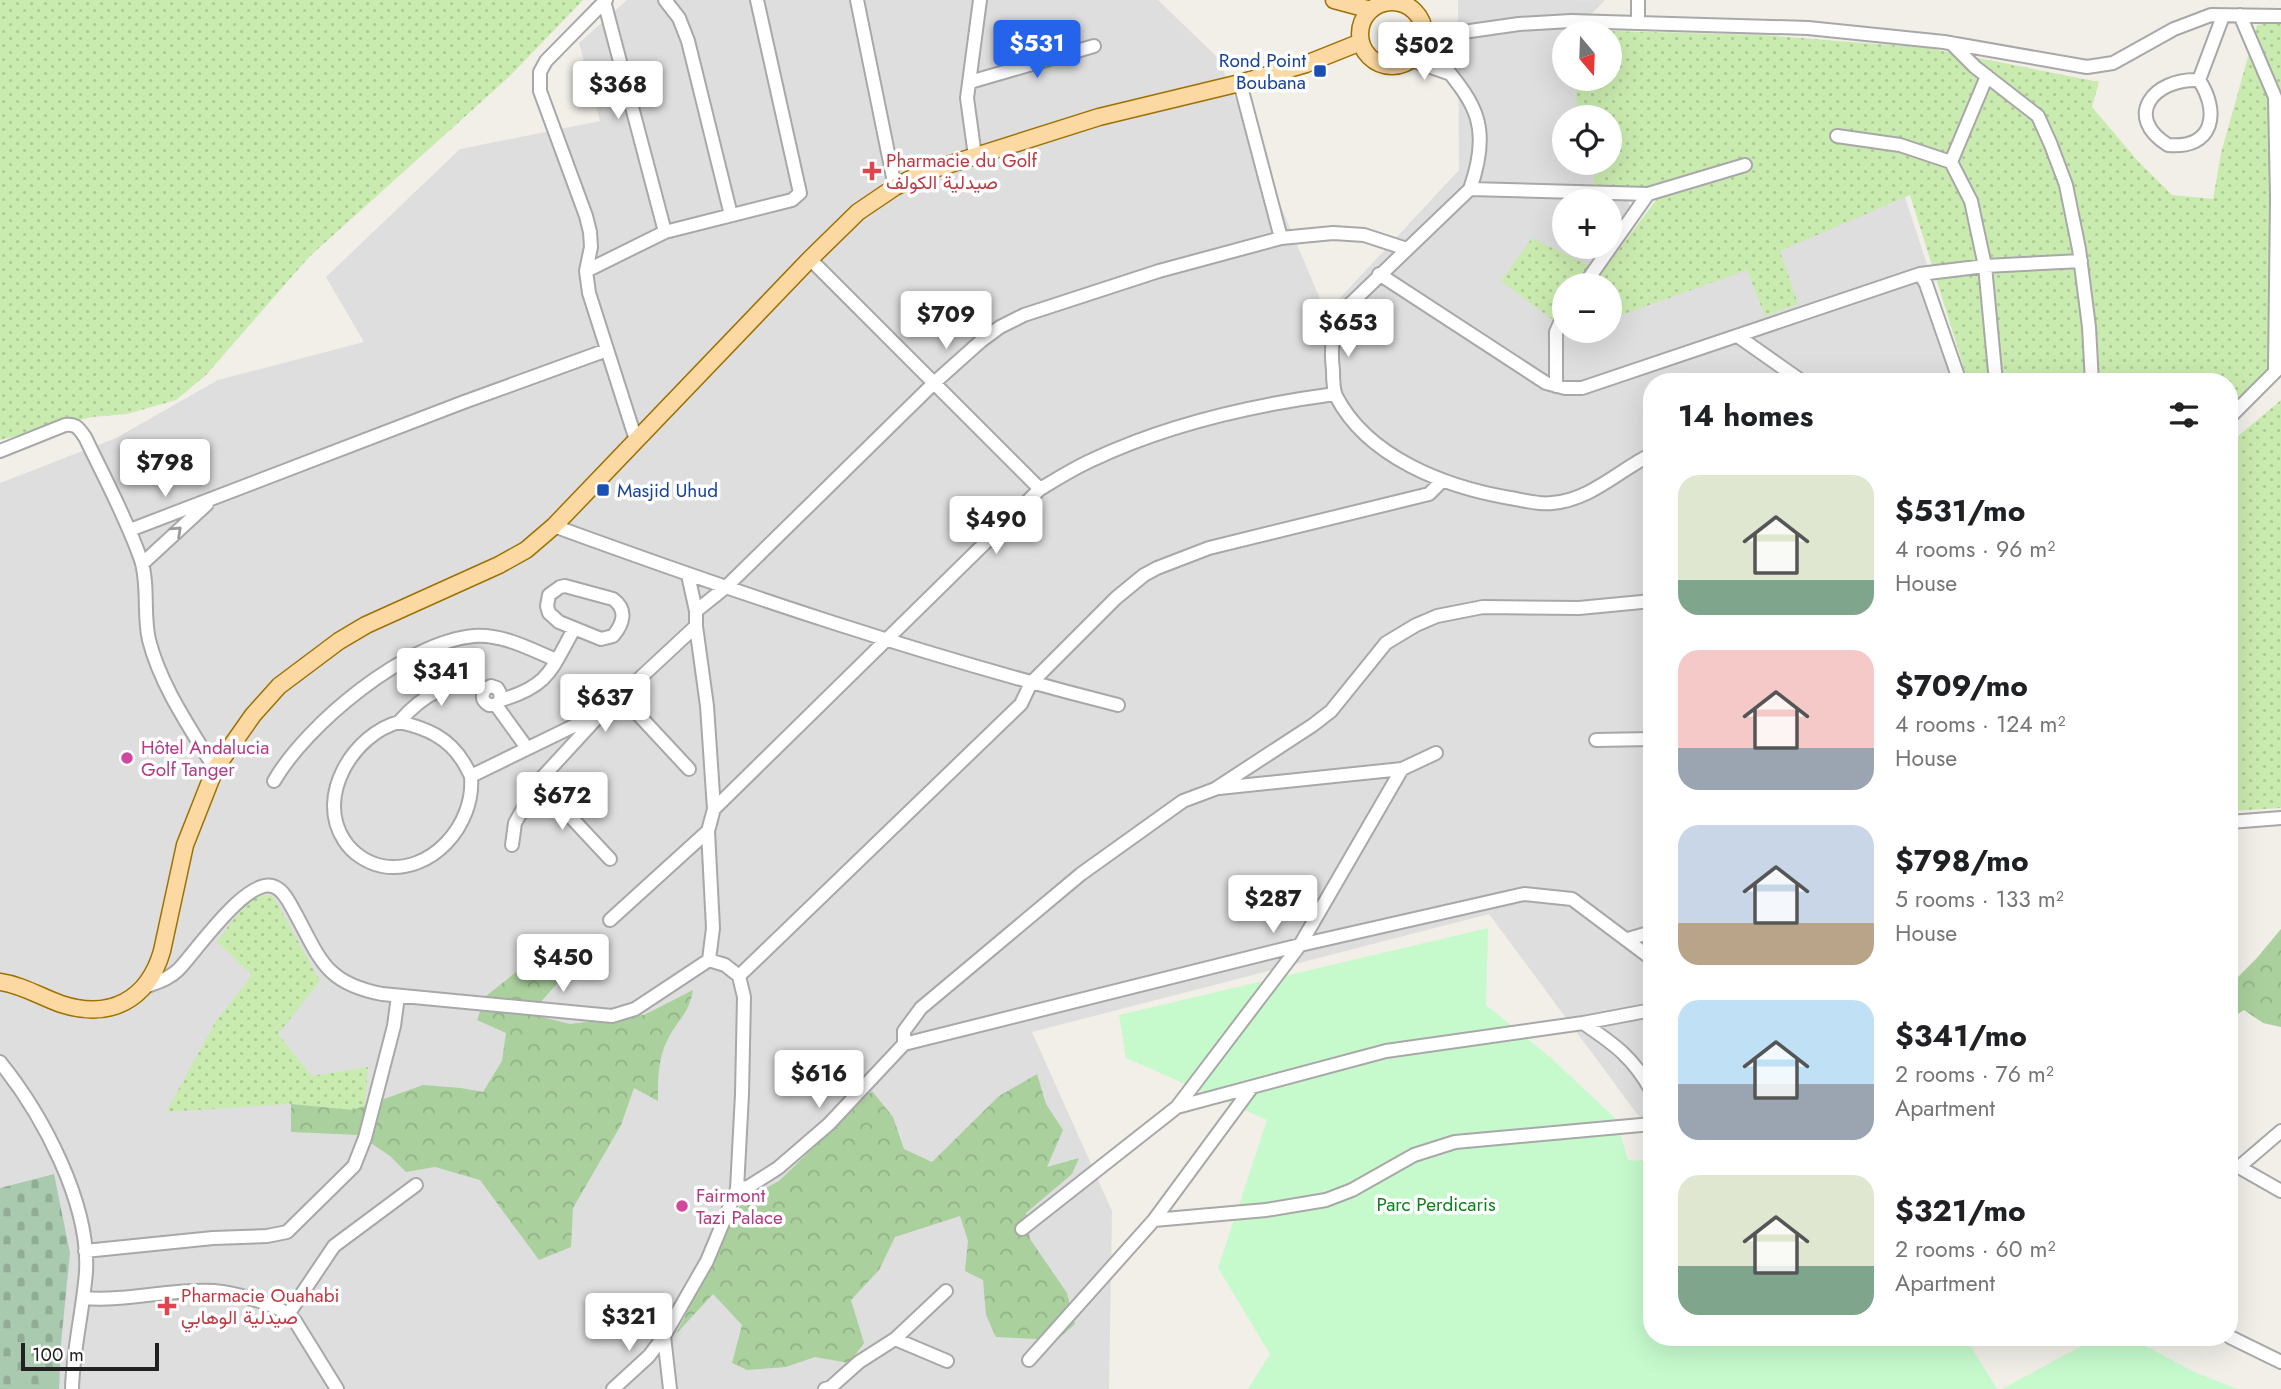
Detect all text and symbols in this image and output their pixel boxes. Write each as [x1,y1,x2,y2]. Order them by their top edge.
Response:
pin: $531 [996,20,1078,80]
north arrow [1552,21,1622,91]
map controls [1552,21,1622,343]
pin: $502 [1383,22,1465,82]
text: $531 [1009,26,1065,60]
text: $502 [1394,28,1454,62]
place label: Rond Point Boubana [1219,47,1306,96]
pin: $368 [577,61,659,121]
marker: Rond Point Boubana [1312,63,1328,79]
text: $368 [589,67,647,101]
button: locate [1552,105,1622,175]
place label: Pharmacie du Golf صيدلية الكولف [886,147,1037,196]
marker: Pharmacie du Golf صيدلية الكولف [864,163,880,179]
button: + [1552,189,1622,259]
button: − [1552,273,1622,343]
pin: $709 [905,292,987,351]
text: $709 [917,297,975,331]
pin: $653 [1307,300,1389,359]
text: $653 [1319,305,1377,339]
text: 14 homes [1678,394,1813,437]
icon: filters [2165,396,2203,434]
pin: $798 [124,440,206,499]
text: $798 [136,445,194,479]
place label: Masjid Uhud [617,477,718,504]
marker: Masjid Uhud [595,482,611,498]
text: $531/mo [1895,489,2025,532]
pin: $490 [955,496,1037,556]
text: $490 [966,502,1026,536]
icon: home [1734,503,1818,587]
one-way arrow [169,527,182,540]
text: 4 rooms · 96 m² [1895,532,2055,566]
text: House [1895,566,1957,600]
pin: $341 [400,648,482,708]
text: $341 [413,654,469,688]
text: $709/mo [1895,664,2028,707]
pin: $637 [564,674,646,734]
icon: home [1734,678,1818,762]
text: $637 [576,680,634,714]
text: 4 rooms · 124 m² [1895,707,2066,741]
place label: Hôtel Andalucia Golf Tanger [141,734,269,783]
text: House [1895,741,1957,775]
marker: Hôtel Andalucia Golf Tanger [119,750,135,766]
pin: $672 [521,772,603,832]
text: $672 [533,778,591,812]
text: $798/mo [1895,839,2029,882]
icon: home [1734,853,1818,937]
pin: $287 [1232,876,1314,935]
text: $287 [1244,881,1302,915]
text: 5 rooms · 133 m² [1895,882,2064,916]
text: House [1895,916,1957,950]
pin: $450 [522,934,604,994]
text: $450 [533,940,593,974]
text: $341/mo [1895,1014,2027,1057]
icon: home [1734,1028,1818,1112]
pin: $616 [778,1050,860,1110]
text: $616 [791,1056,847,1090]
text: 2 rooms · 76 m² [1895,1057,2054,1091]
text: Apartment [1895,1091,1995,1125]
place label: Fairmont Tazi Palace [696,1182,783,1231]
text: $321/mo [1895,1189,2026,1232]
park label: Parc Perdicaris [1376,1191,1496,1218]
marker: Fairmont Tazi Palace [674,1198,690,1214]
icon: home [1734,1203,1818,1287]
text: 2 rooms · 60 m² [1895,1232,2055,1266]
text: Apartment [1895,1266,1995,1300]
place label: Pharmacie Ouahabi صيدلية الوهابي [181,1282,340,1333]
pin: $321 [588,1294,670,1353]
marker: Pharmacie Ouahabi صيدلية الوهابي [159,1298,175,1314]
text: $321 [601,1299,657,1333]
scale bar [21,1340,159,1372]
text: 100 m [32,1341,84,1368]

